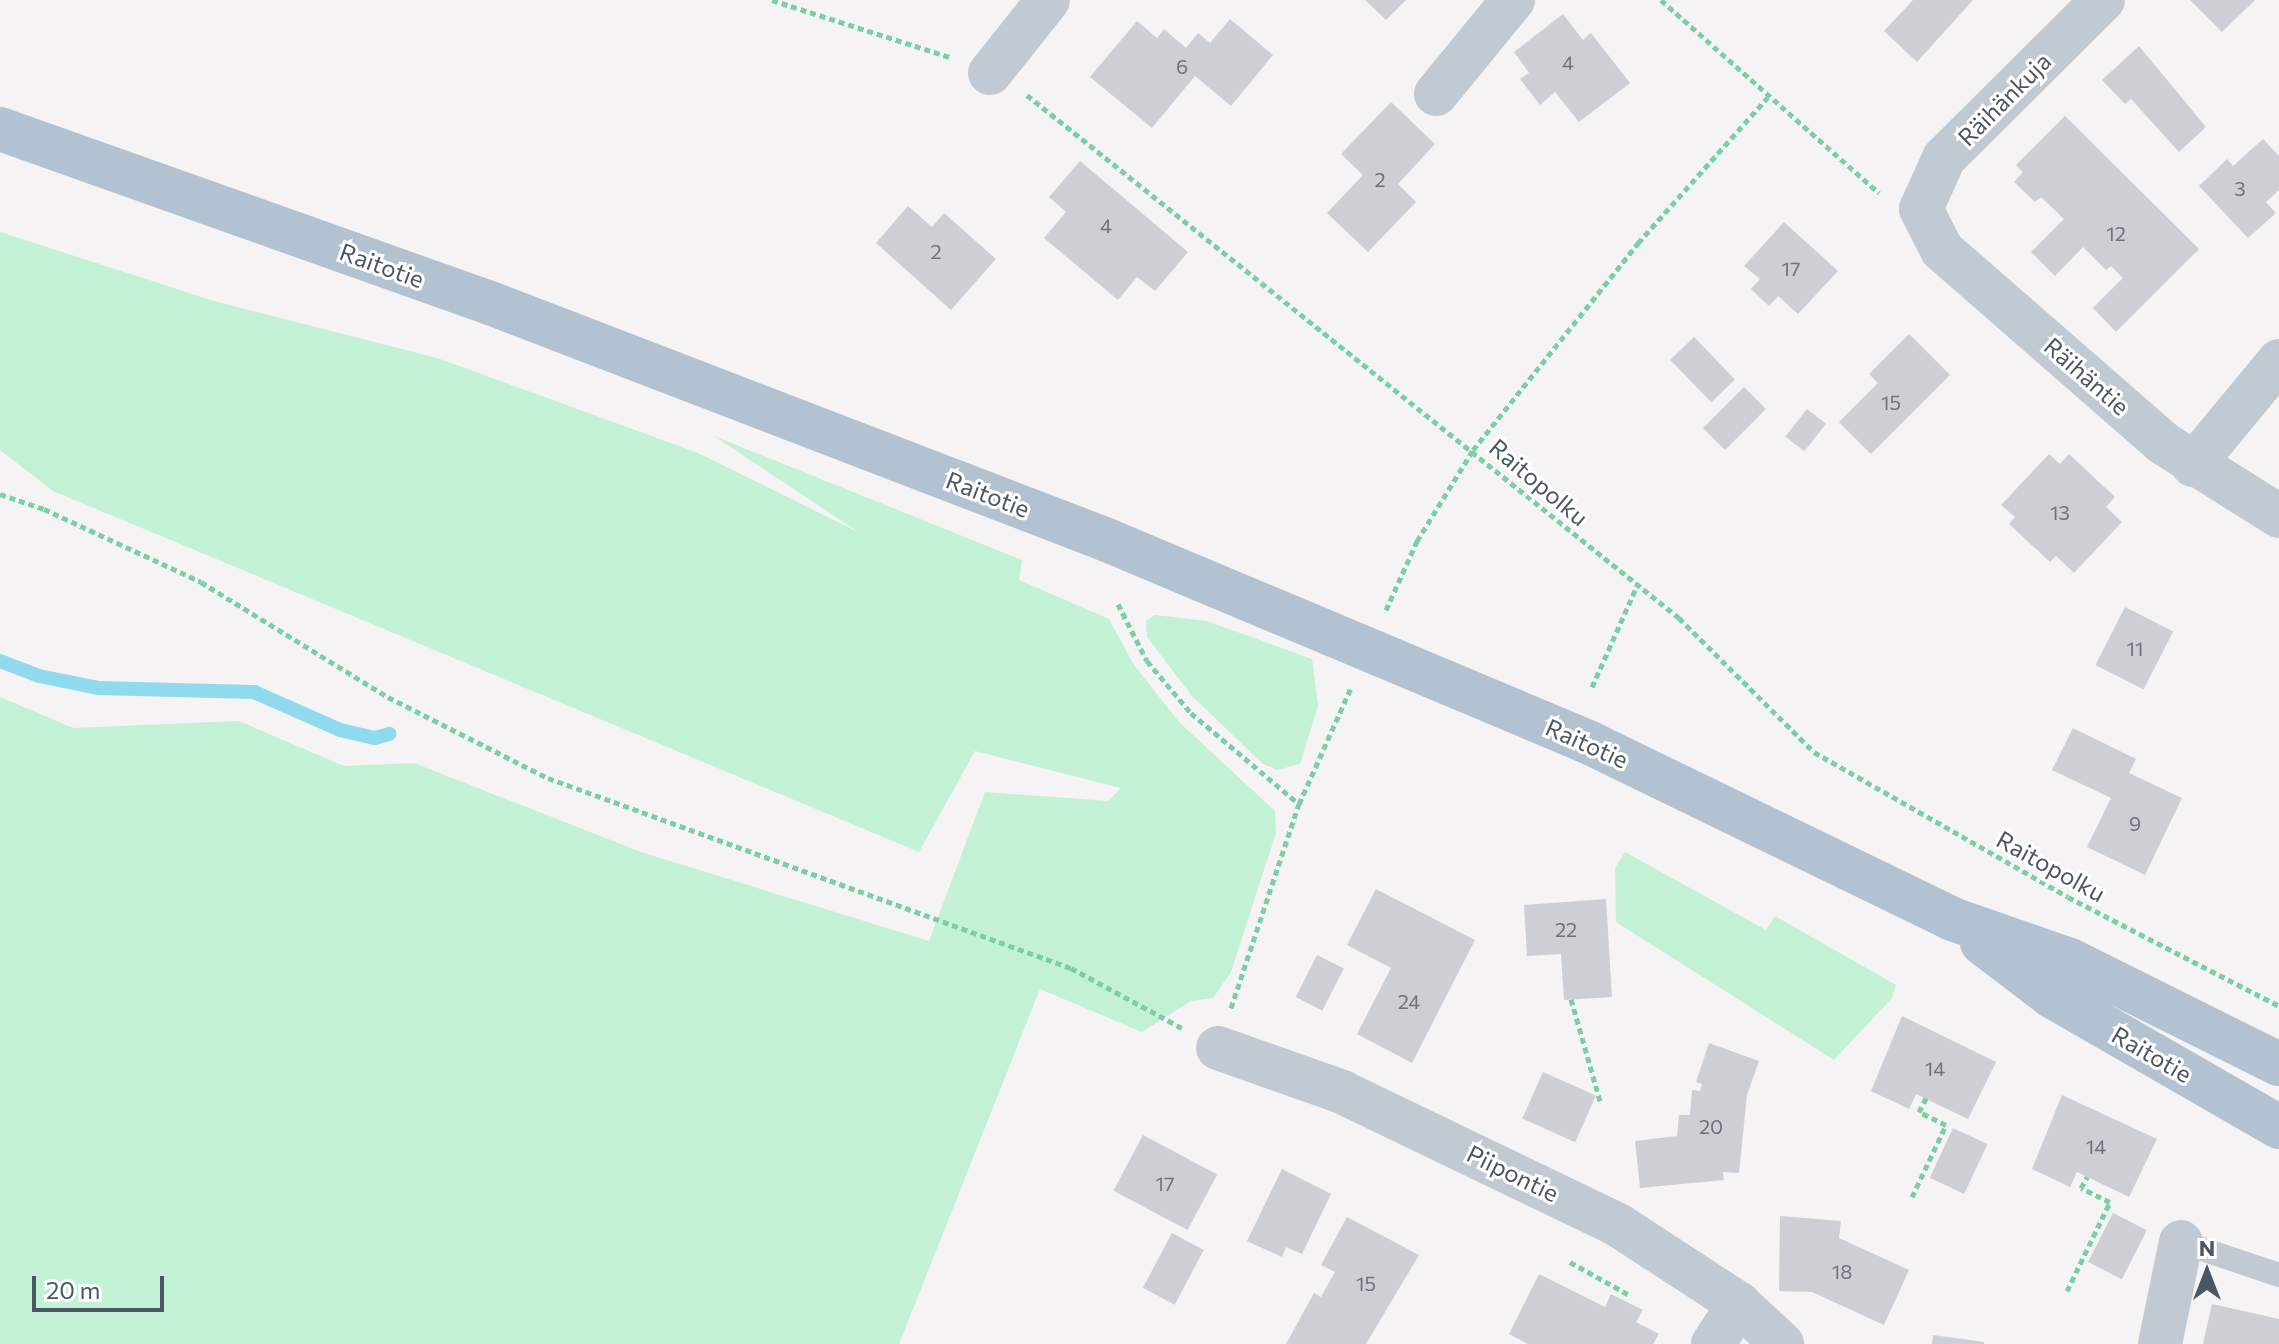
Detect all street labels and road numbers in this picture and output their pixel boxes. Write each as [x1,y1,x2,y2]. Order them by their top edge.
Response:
street label: Räihänkuja [1952,47,2056,151]
street label: Raitotie [336,237,428,293]
street label: Räihäntie [2039,331,2135,421]
street label: Raitopolku [1484,432,1594,532]
street label: Raitotie [942,465,1034,523]
street label: Raitotie [1541,712,1633,774]
street label: Raitopolku [1992,824,2110,908]
street label: Raitotie [2107,1020,2197,1088]
street label: Piipontie [1462,1139,1564,1207]

